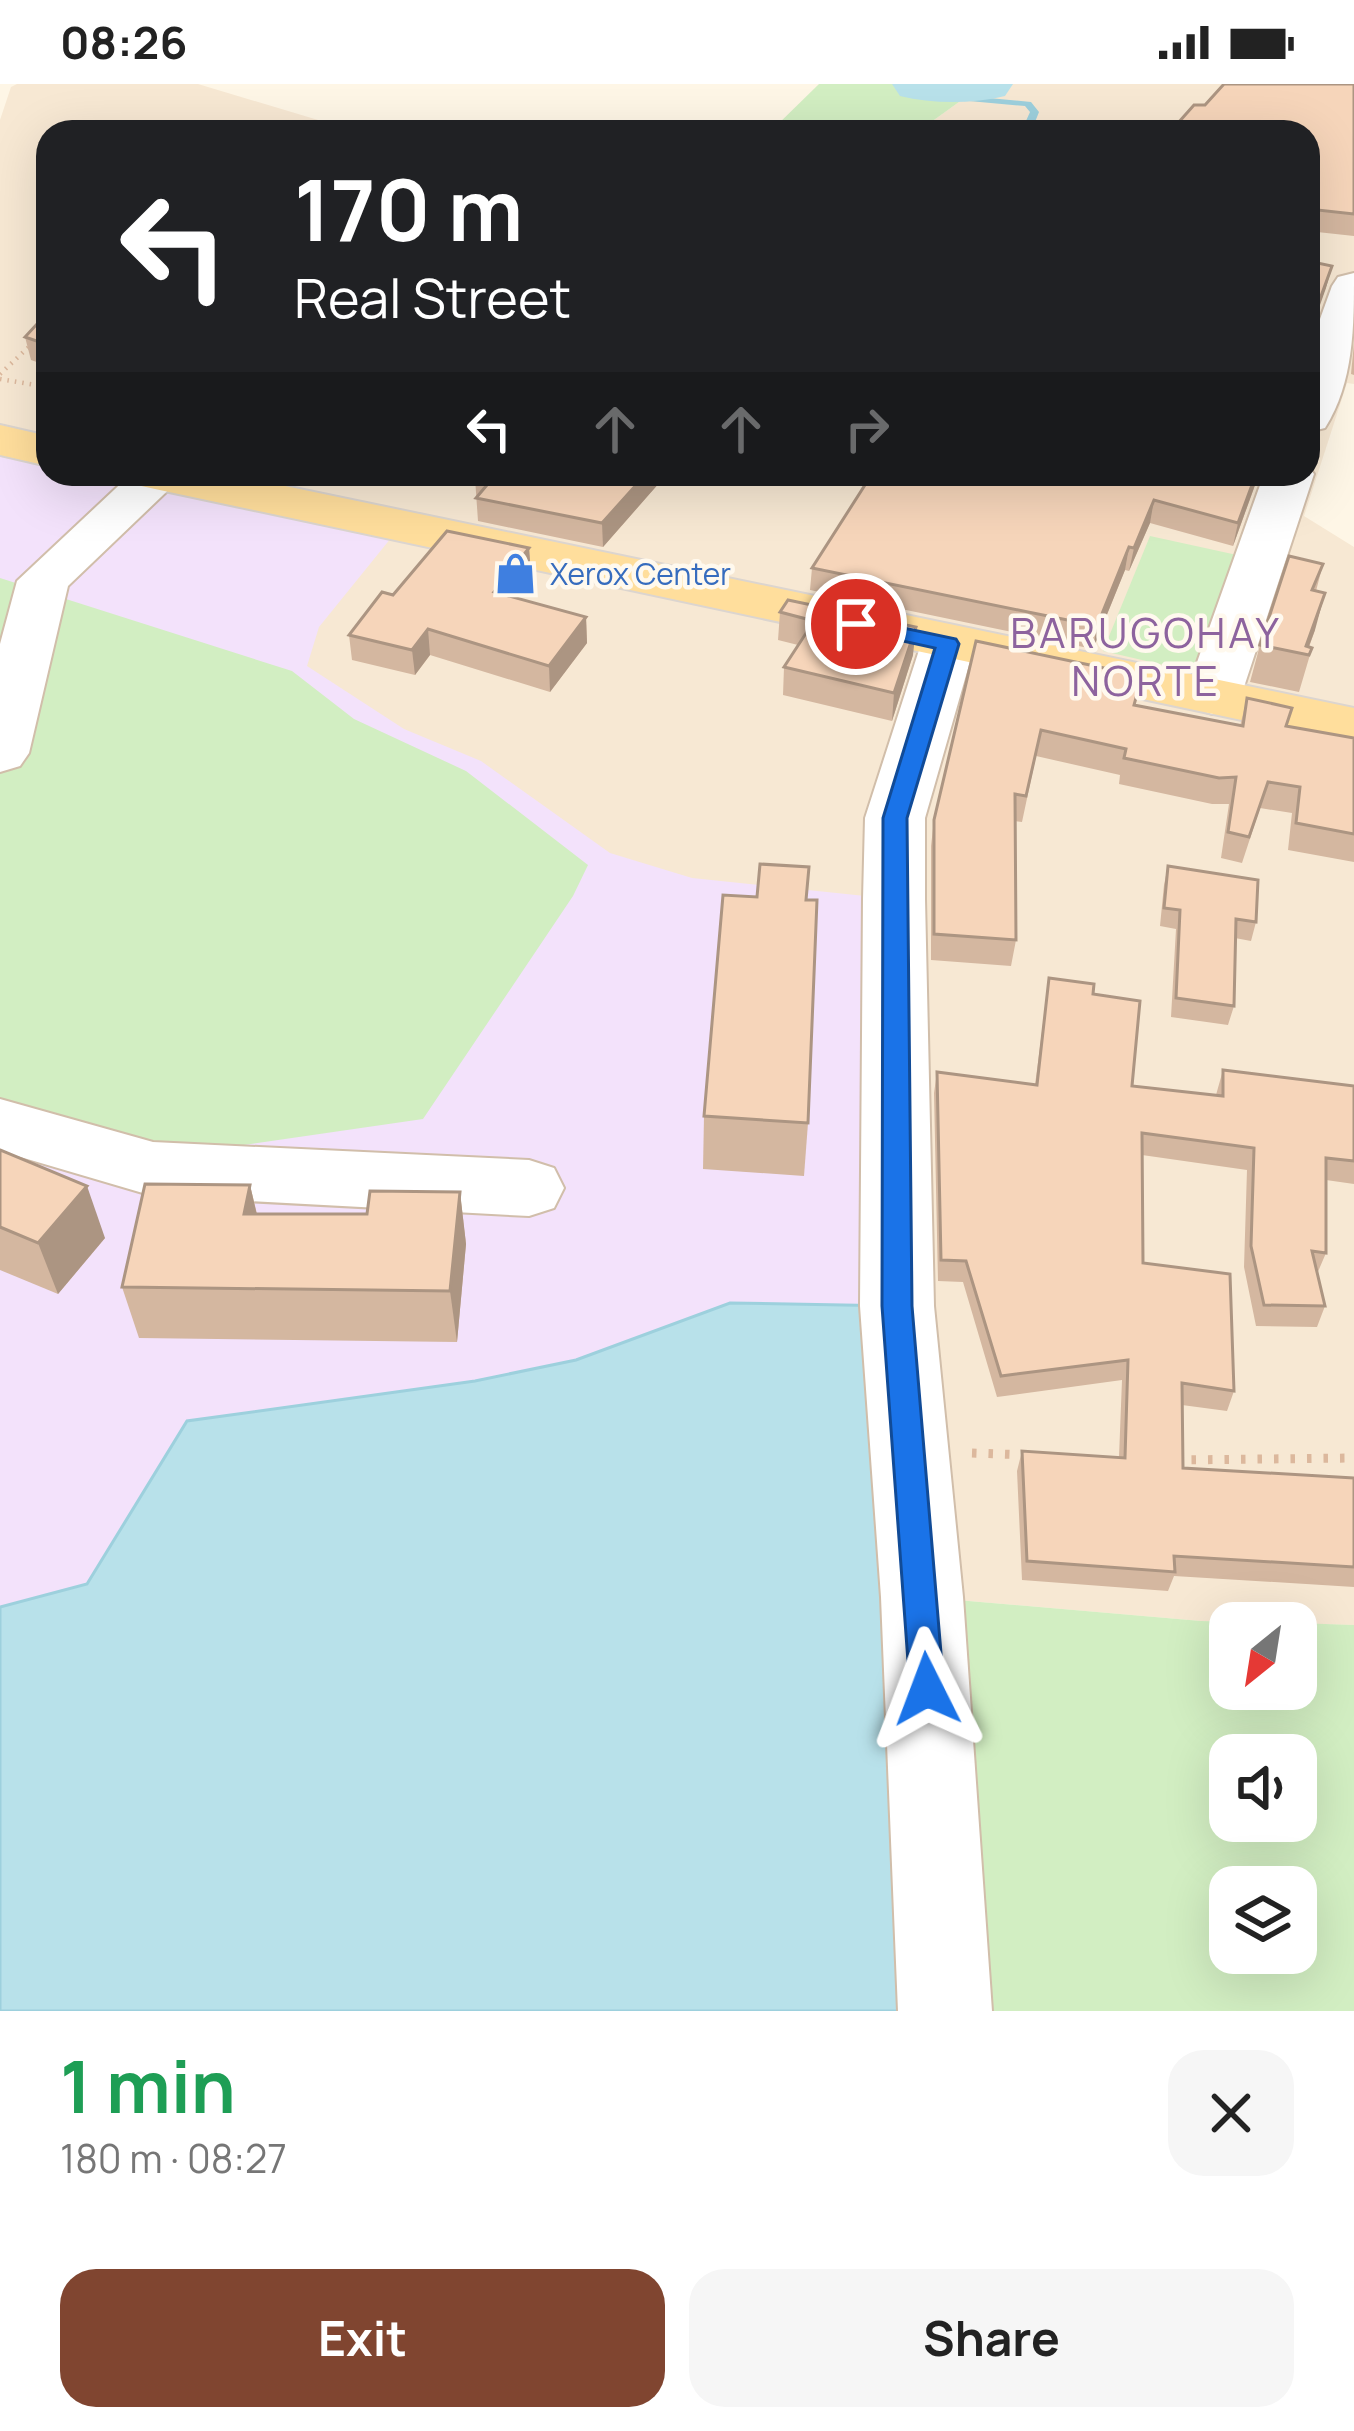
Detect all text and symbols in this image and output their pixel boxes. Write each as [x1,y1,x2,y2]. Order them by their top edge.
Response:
text: 08:26 [60,11,187,73]
text: 170 m [294,151,523,266]
icon: left [96,168,252,324]
text: Real Street [294,260,571,334]
icon: left [456,396,522,462]
icon: ahead [582,396,648,462]
icon: ahead [708,396,774,462]
icon: right [834,396,900,462]
shop icon: Xerox Center [493,550,539,596]
place label: Xerox Center [550,553,731,594]
pin [805,573,907,675]
icon: arrive [823,591,889,657]
district label: BARUGOHAY NORTE [1010,603,1282,709]
north arrow [1209,1602,1317,1710]
map controls [1209,1602,1317,1974]
position arrow [864,1626,990,1752]
button: sound [1209,1734,1317,1842]
button: layers [1209,1866,1317,1974]
text: 1 min [60,2036,236,2135]
button: close [1168,2050,1294,2176]
text: 180 m · 08:27 [60,2131,287,2185]
button: Exit [60,2269,665,2407]
button: Share [689,2269,1294,2407]

